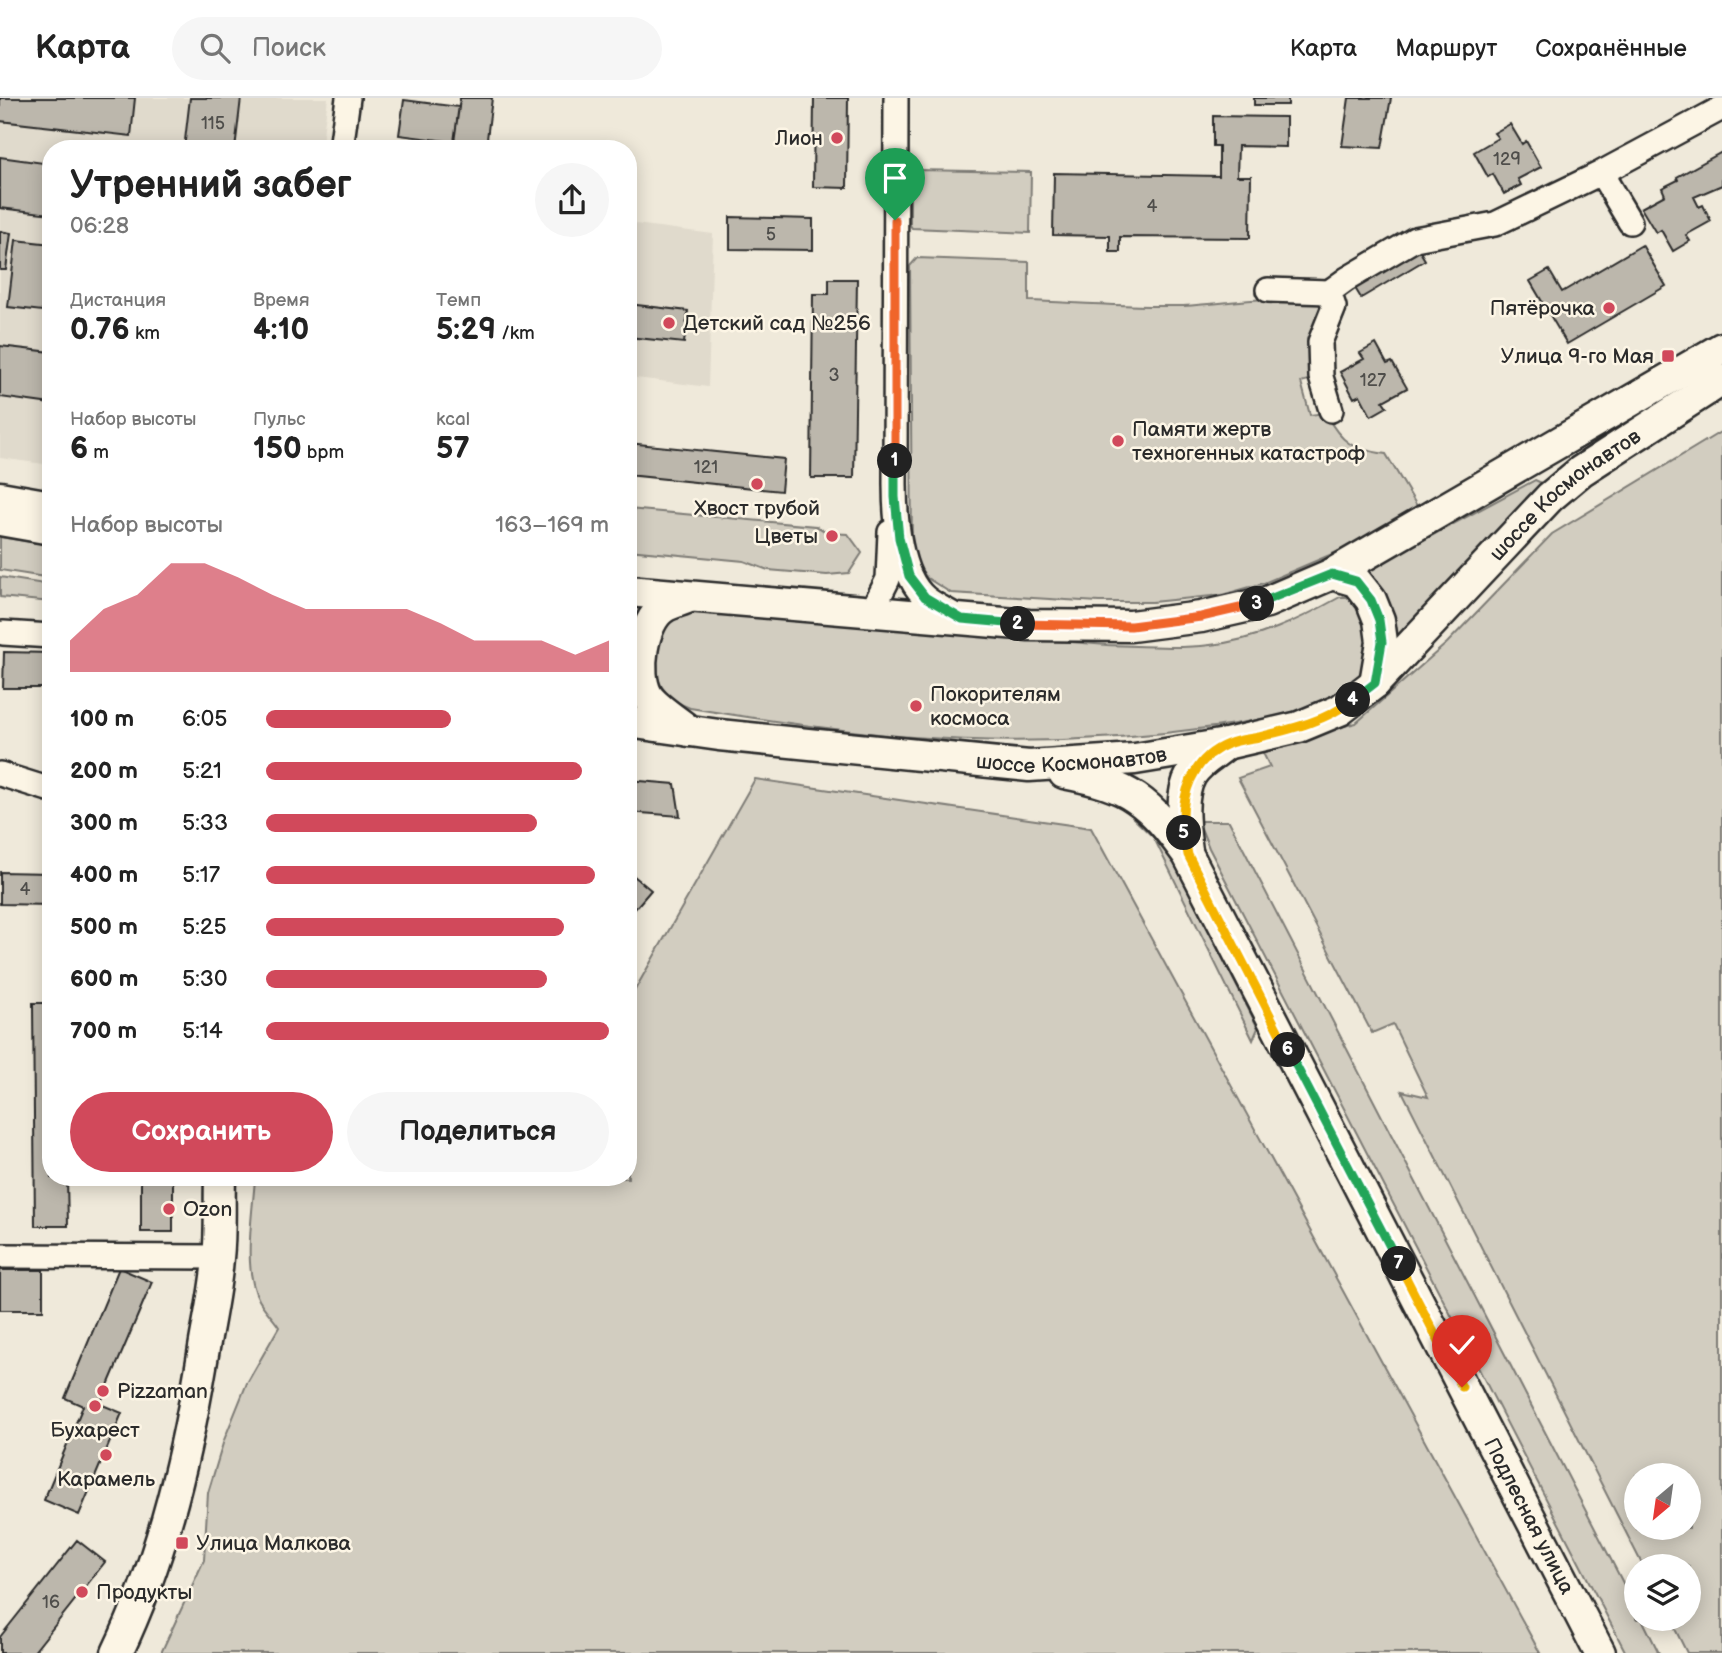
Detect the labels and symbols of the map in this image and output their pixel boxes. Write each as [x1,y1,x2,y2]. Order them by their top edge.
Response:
house number: 115 [201,113,225,134]
place label: Лион [774,126,823,151]
marker: Лион [829,130,845,146]
pin [865,148,925,220]
house number: 129 [1493,149,1521,170]
house number: 4 [1147,196,1158,217]
house number: 5 [766,224,776,245]
place label: Пятёрочка [1490,296,1596,321]
marker: Пятёрочка [1601,300,1617,316]
place label: Детский сад №256 [683,311,871,336]
marker: Детский сад №256 [661,315,677,331]
place label: Улица 9-го Мая [1500,344,1654,369]
marker: Улица 9-го Мая [1660,348,1676,364]
house number: 3 [828,365,840,386]
house number: 127 [1360,370,1386,391]
place label: Памяти жертв техногенных катастроф [1132,417,1366,466]
street label: шоссе Космонавтов [1484,423,1645,566]
marker: Памяти жертв техногенных катастроф [1110,433,1126,449]
pin: 1 [878,444,912,478]
house number: 121 [694,457,718,478]
marker: Хвост трубой [749,476,765,492]
place label: Хвост трубой [694,496,820,521]
place label: Цветы [754,524,818,549]
marker: Цветы [824,528,840,544]
pin: 3 [1240,587,1274,622]
pin: 2 [1000,606,1036,642]
place label: Покорителям космоса [930,682,1061,731]
pin: 4 [1336,682,1370,718]
marker: Покорителям космоса [908,698,924,714]
street label: шоссе Космонавтов [975,741,1169,779]
pin: 5 [1166,816,1202,850]
house number: 4 [20,879,31,900]
pin: 6 [1270,1032,1306,1068]
place label: Ozon [183,1197,232,1222]
marker: Ozon [161,1201,177,1217]
pin: 7 [1382,1246,1416,1282]
pin [1432,1315,1492,1387]
place label: Pizzaman [117,1379,208,1404]
marker: Pizzaman [95,1383,111,1399]
marker: Бухарест [87,1398,103,1414]
place label: Бухарест [50,1418,140,1443]
street label: Подлесная улица [1479,1433,1580,1599]
marker: Карамель [98,1447,114,1463]
north arrow [1624,1463,1701,1540]
place label: Карамель [57,1467,156,1492]
place label: Улица Малкова [196,1531,351,1556]
marker: Улица Малкова [174,1535,190,1551]
place label: Продукты [96,1580,192,1605]
marker: Продукты [74,1584,90,1600]
house number: 16 [42,1592,60,1613]

